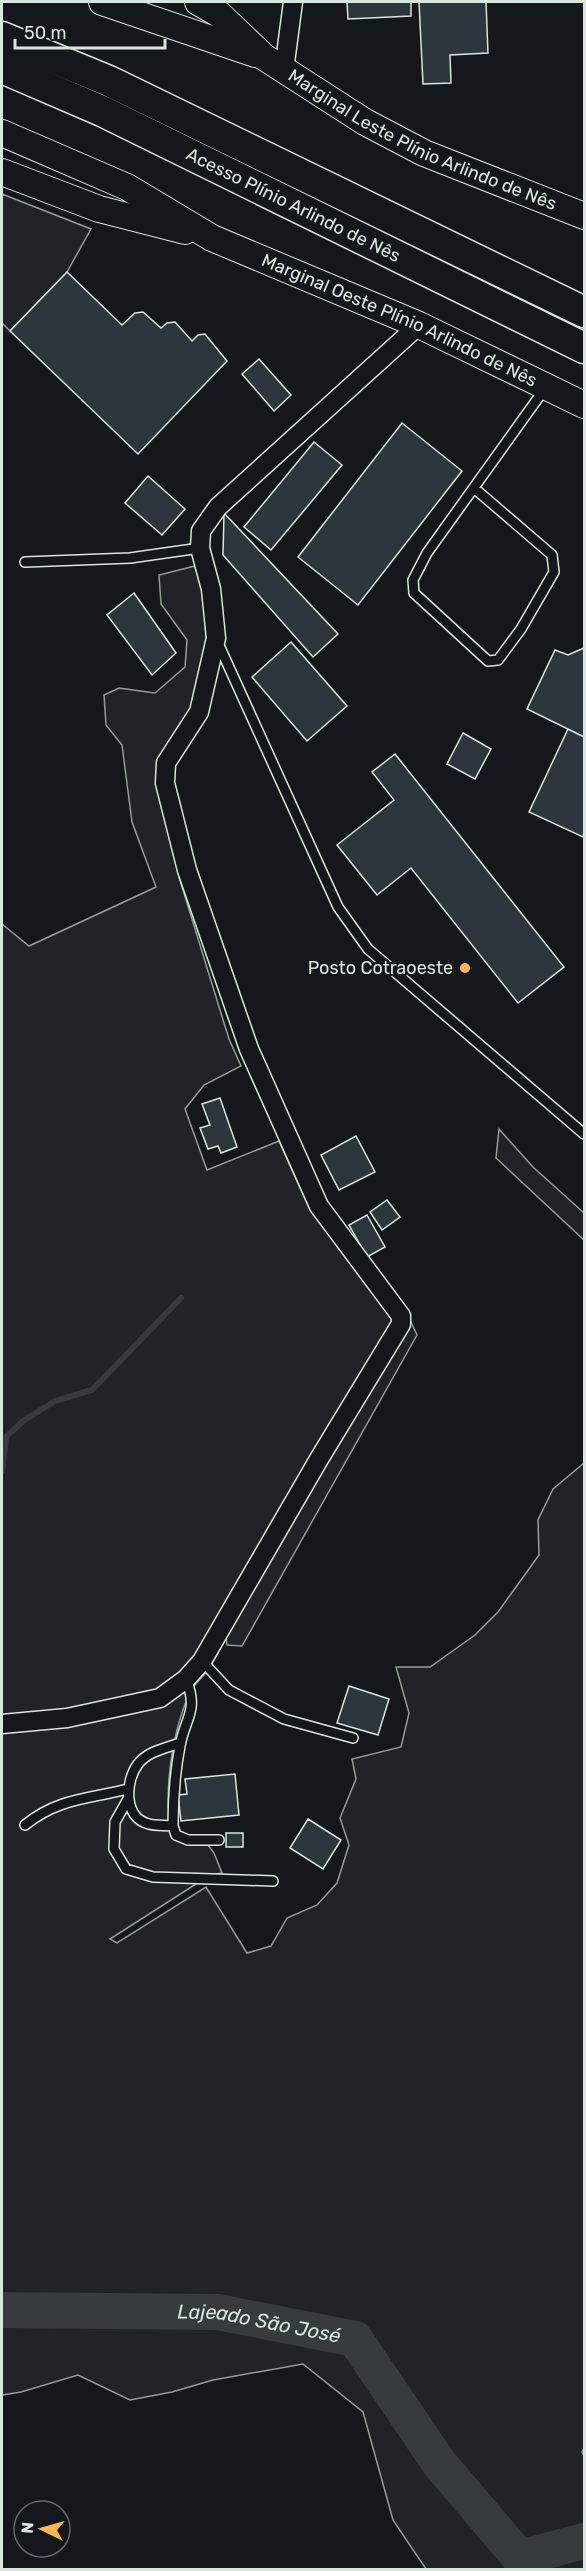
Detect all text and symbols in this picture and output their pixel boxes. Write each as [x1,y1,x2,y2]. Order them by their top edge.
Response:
scale bar [15,12,165,50]
text: 50 m [24,22,67,44]
street label: Marginal Leste Plínio Arlindo de Nês [284,64,560,215]
street label: Acesso Plínio Arlindo de Nês [183,143,404,267]
street label: Marginal Oeste Plínio Arlindo de Nês [258,249,541,392]
place label: Posto Cotraoeste [308,957,453,979]
marker: Posto Cotraoeste [458,961,472,975]
water label: Lajeado São José [177,2300,343,2348]
north arrow [12,2499,72,2559]
text: N [18,2521,38,2534]

